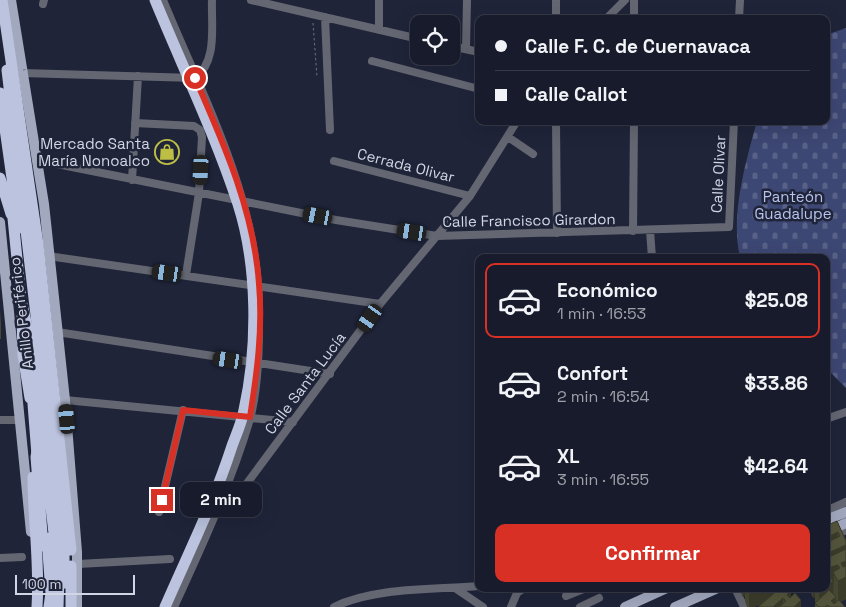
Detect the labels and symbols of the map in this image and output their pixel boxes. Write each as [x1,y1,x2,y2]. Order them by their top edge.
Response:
route start [184,67,206,89]
place label: Mercado Santa María Nonoalco [38,134,150,170]
street label: Calle Olivar [706,134,730,213]
shop icon: Mercado Santa María Nonoalco [154,139,180,165]
street label: Cerrada Olivar [355,144,457,186]
car [192,155,209,185]
park label: Panteón Guadalupe [754,187,832,223]
car [301,206,334,226]
street label: Calle Francisco Girardon [442,209,616,231]
car [396,222,427,242]
street label: Anillo Periférico [5,256,37,370]
car [151,263,182,283]
car [355,301,384,335]
street label: Calle Santa Lucía [260,328,350,438]
car [212,350,243,370]
car [58,403,75,435]
callout: 2 min [180,482,262,518]
route end [151,489,173,511]
scale bar [15,572,135,595]

